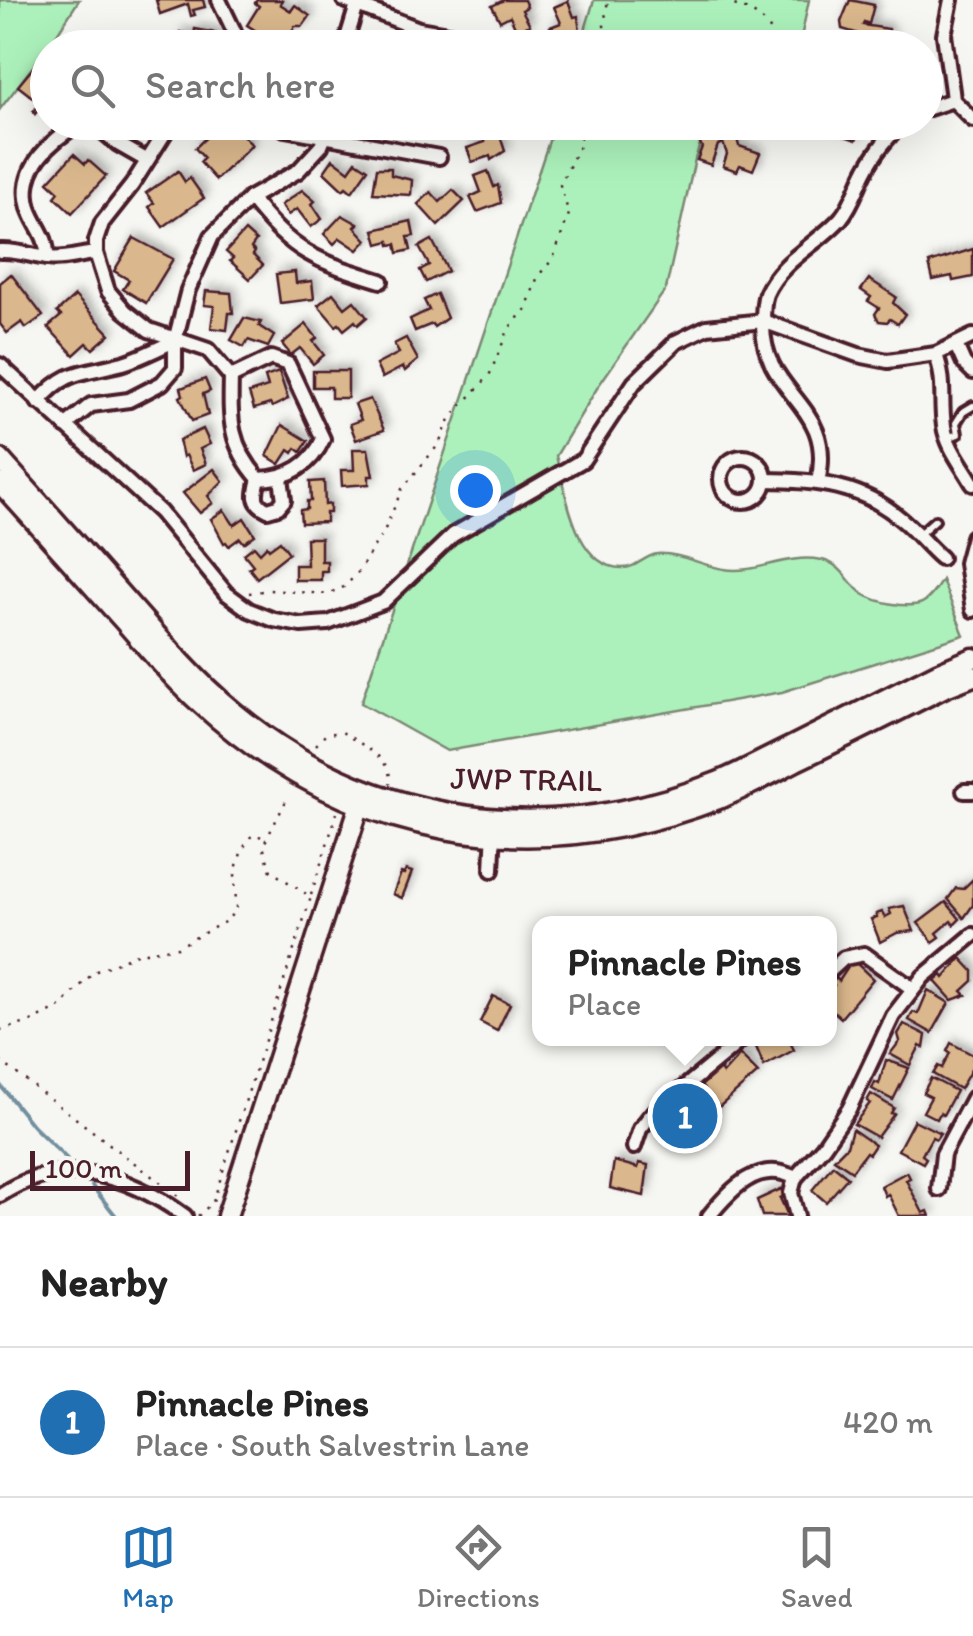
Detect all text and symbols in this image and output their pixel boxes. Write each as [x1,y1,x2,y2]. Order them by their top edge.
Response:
search box [30,30,943,140]
icon: search [65,58,120,113]
text: Search here [145,62,336,108]
your location [450,465,501,516]
street label: JWP TRAIL [450,759,602,799]
popup [532,916,837,1046]
text: Pinnacle Pines [567,939,802,985]
text: Place [567,985,641,1023]
pin: 1 [652,1078,718,1154]
scale bar [30,1146,190,1190]
text: 100 m [45,1151,122,1185]
text: Nearby [40,1256,167,1307]
text: Pinnacle Pines [135,1380,369,1426]
text: 1 [65,1403,80,1441]
text: 420 m [843,1403,933,1441]
text: Place · South Salvestrin Lane [135,1426,530,1464]
tab: Map [121,1520,176,1614]
tab: Directions [417,1520,540,1614]
tab: Saved [781,1520,852,1614]

